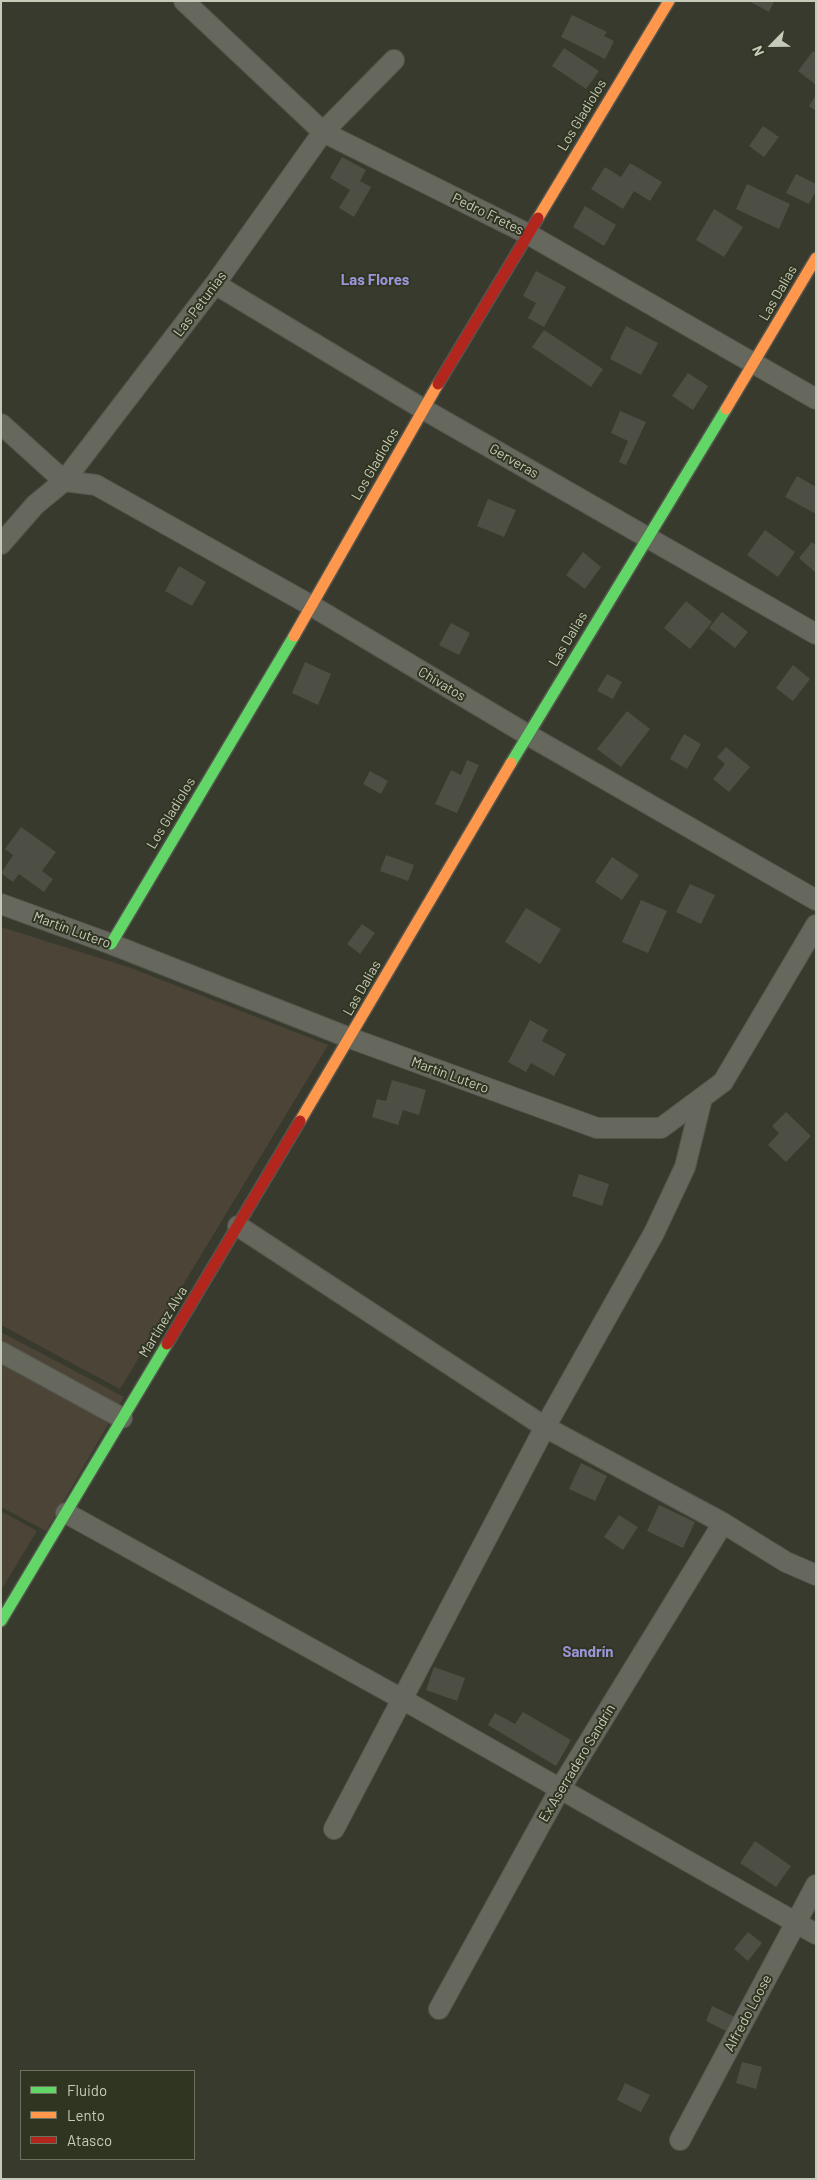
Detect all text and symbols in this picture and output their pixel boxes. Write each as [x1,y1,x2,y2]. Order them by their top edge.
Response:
north arrow [747,20,797,70]
text: N [748,43,767,59]
street label: Los Gladiolos [554,76,610,154]
street label: Pedro Fretes [449,189,527,239]
street label: Las Dalias [755,262,801,324]
street label: Las Petunias [170,268,230,340]
district label: Las Flores [341,271,409,289]
street label: Los Gladiolos [348,425,402,503]
street label: Gerveras [486,440,542,482]
street label: Las Dalias [545,609,591,669]
street label: Chivatos [415,663,469,705]
street label: Los Gladiolos [143,774,199,852]
street label: Martín Lutero [31,908,113,952]
street label: Las Dalias [339,957,385,1019]
street label: Martín Lutero [409,1053,491,1097]
street label: Martínez Alva [135,1283,191,1361]
district label: Sandrín [563,1643,613,1661]
street label: Ex Aserradero Sandrín [535,1701,619,1825]
street label: Alfredo Loose [721,1972,775,2054]
legend [20,2070,195,2160]
text: Fluido [67,2081,107,2099]
text: Lento [67,2106,105,2124]
text: Atasco [67,2131,112,2149]

